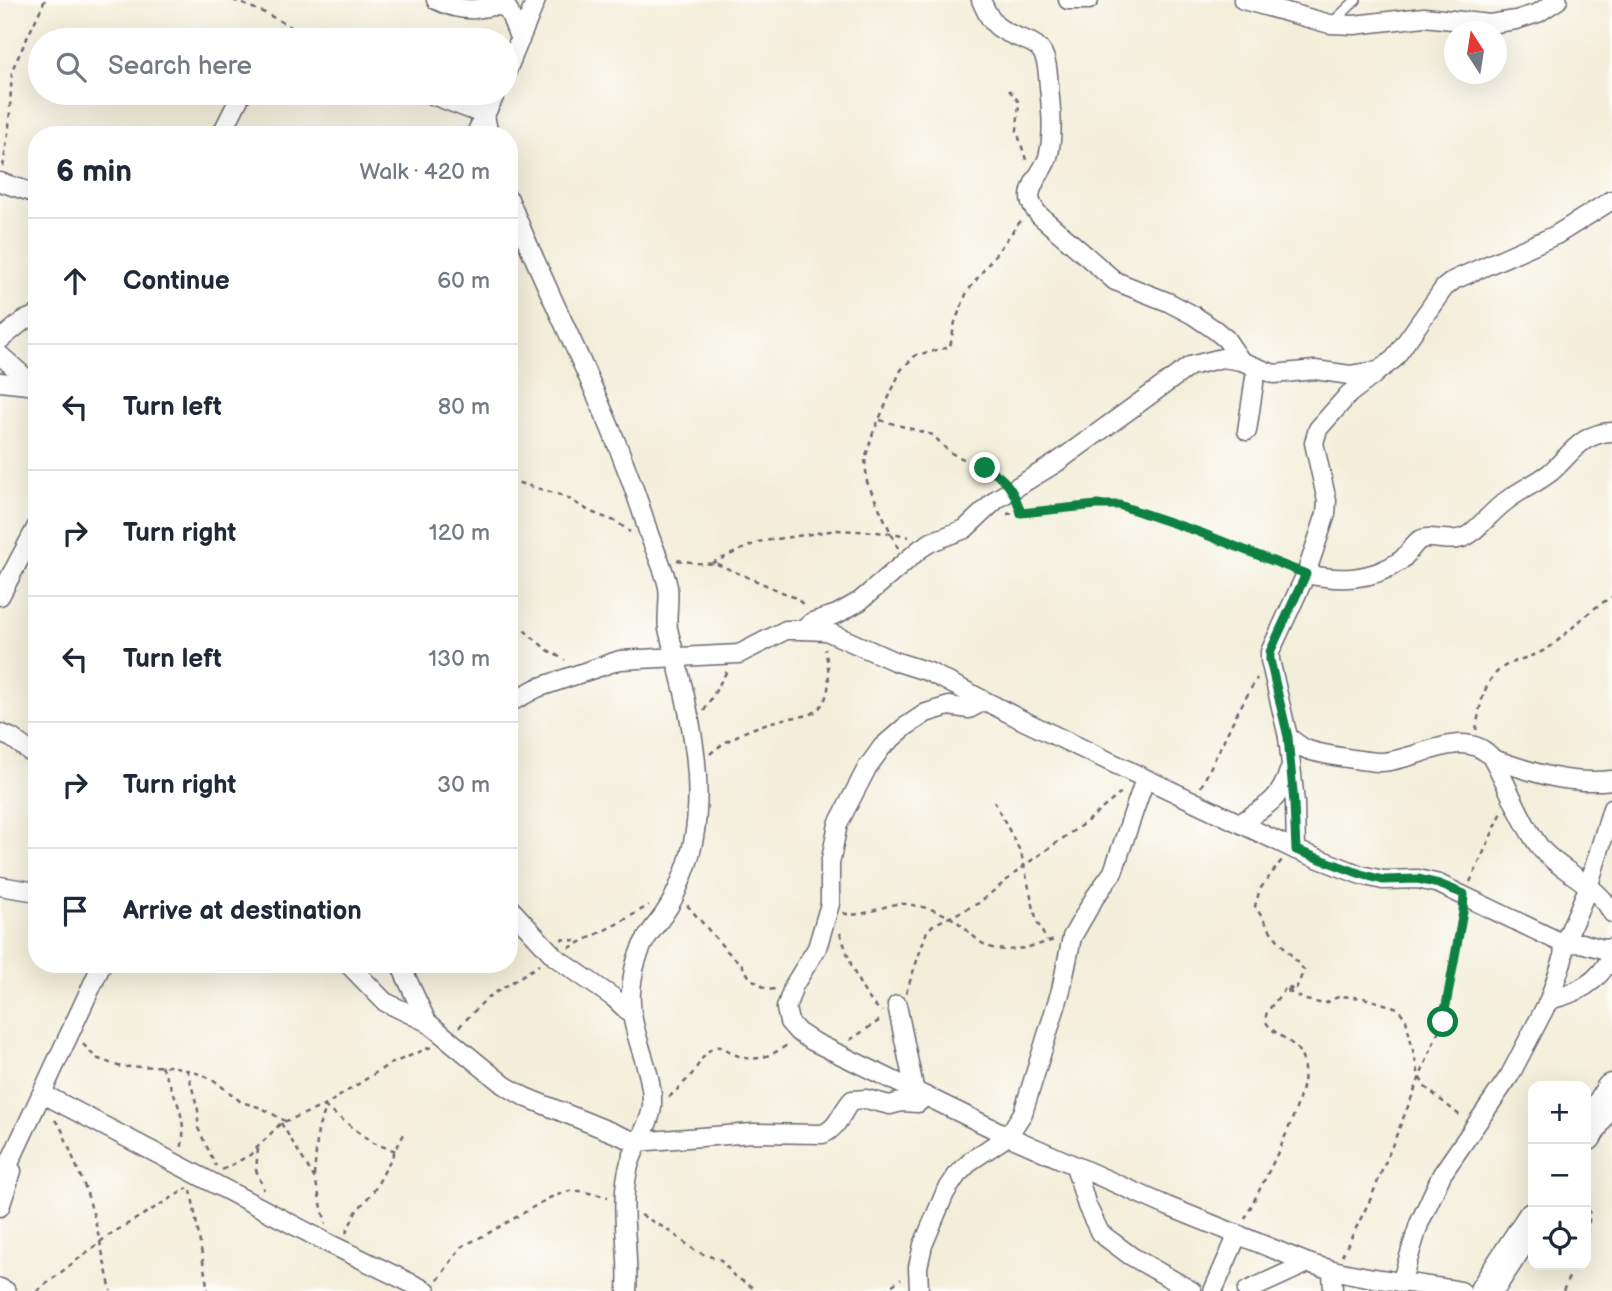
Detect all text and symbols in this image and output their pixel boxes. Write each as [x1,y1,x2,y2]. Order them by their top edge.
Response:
north arrow [1444,21,1507,84]
search box [28,28,518,105]
icon: search [52,48,90,86]
text: Search here [108,51,252,82]
text: 6 min [56,154,132,190]
text: Walk · 420 m [360,158,490,186]
icon: ahead [56,262,94,300]
text: Continue [123,266,230,297]
text: 60 m [437,267,490,295]
icon: left [56,388,94,426]
text: Turn left [123,392,222,423]
text: 80 m [438,393,490,421]
route end [969,452,1000,483]
icon: right [56,514,94,552]
text: Turn right [123,518,236,549]
text: 120 m [429,519,490,547]
icon: left [56,640,94,678]
text: Turn left [123,644,222,675]
text: 130 m [428,645,490,673]
icon: right [56,766,94,804]
text: Turn right [123,770,236,801]
text: 30 m [437,771,490,799]
icon: arrive [56,892,94,930]
text: Arrive at destination [123,896,362,927]
route start [1427,1006,1458,1037]
map controls [1528,1081,1591,1270]
button: + [1528,1081,1591,1144]
button: − [1528,1144,1591,1207]
button: locate [1528,1207,1591,1270]

